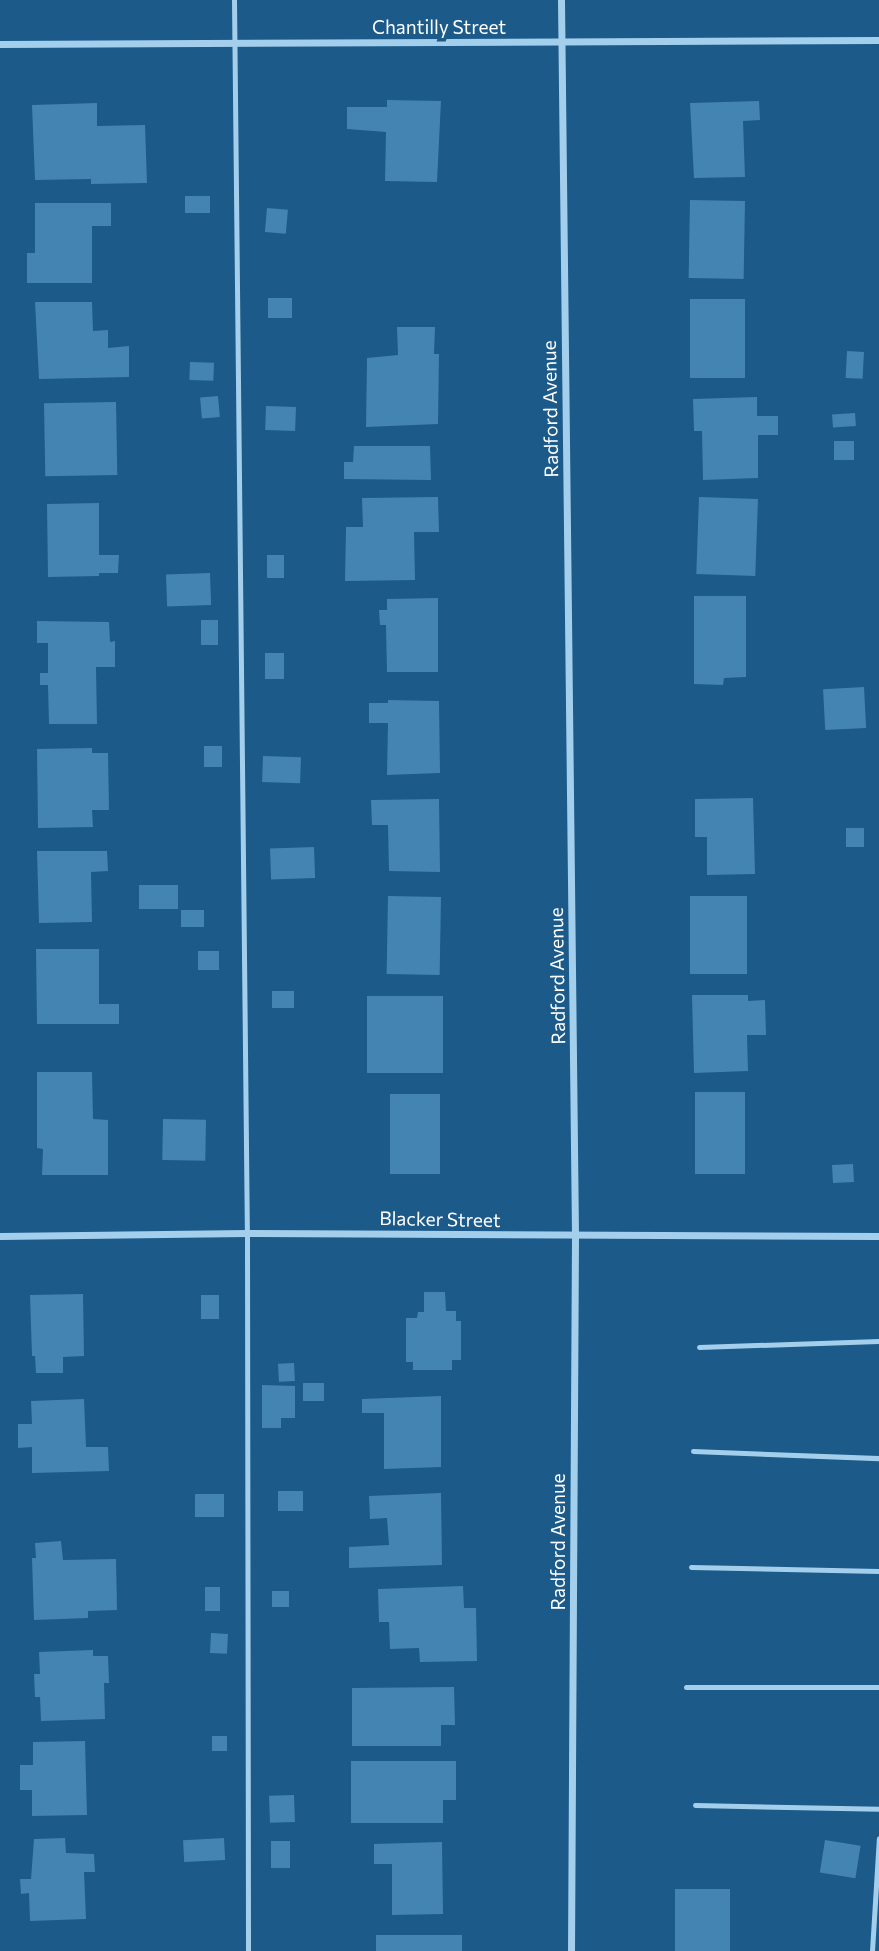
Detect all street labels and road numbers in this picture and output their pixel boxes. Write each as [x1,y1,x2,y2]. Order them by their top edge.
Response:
street label: Chantilly Street [372,16,506,38]
street label: Radford Avenue [537,340,563,478]
street label: Radford Avenue [544,907,570,1045]
street label: Blacker Street [379,1207,501,1231]
street label: Radford Avenue [547,1473,569,1611]

